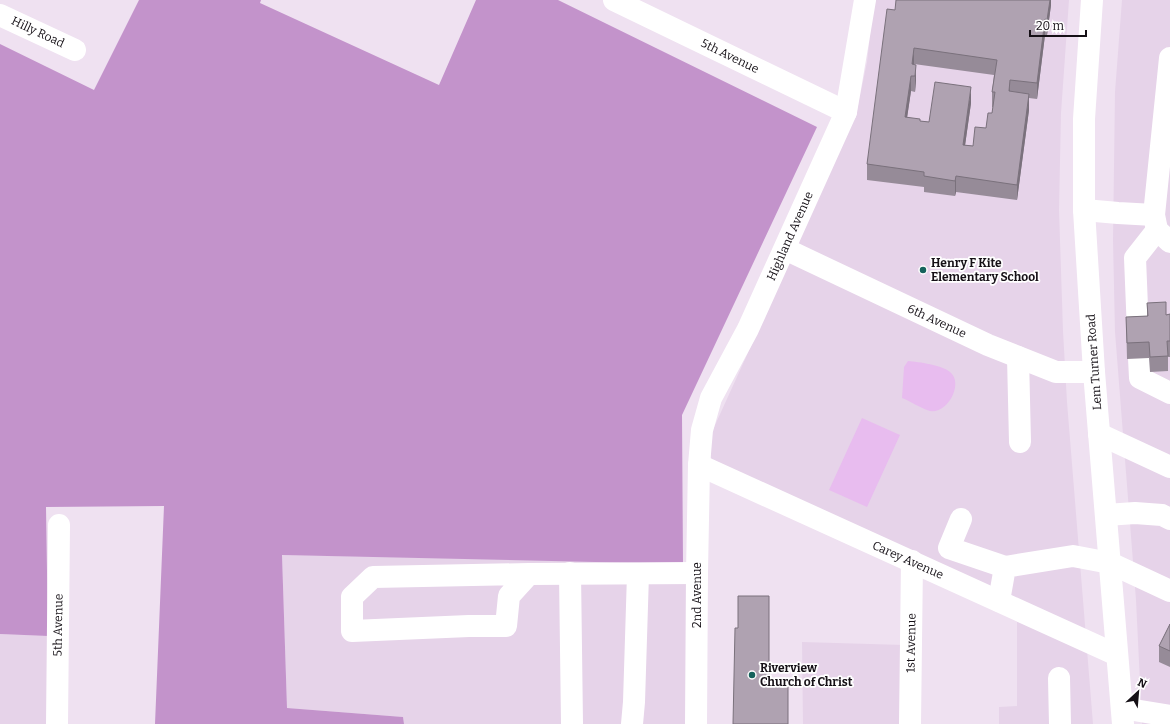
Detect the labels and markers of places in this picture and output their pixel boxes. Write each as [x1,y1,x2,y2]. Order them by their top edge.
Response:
place label: Henry F Kite Elementary School [931,256,1039,284]
marker: Henry F Kite Elementary School [918,265,928,275]
place label: Riverview Church of Christ [760,661,853,689]
marker: Riverview Church of Christ [747,670,757,680]

